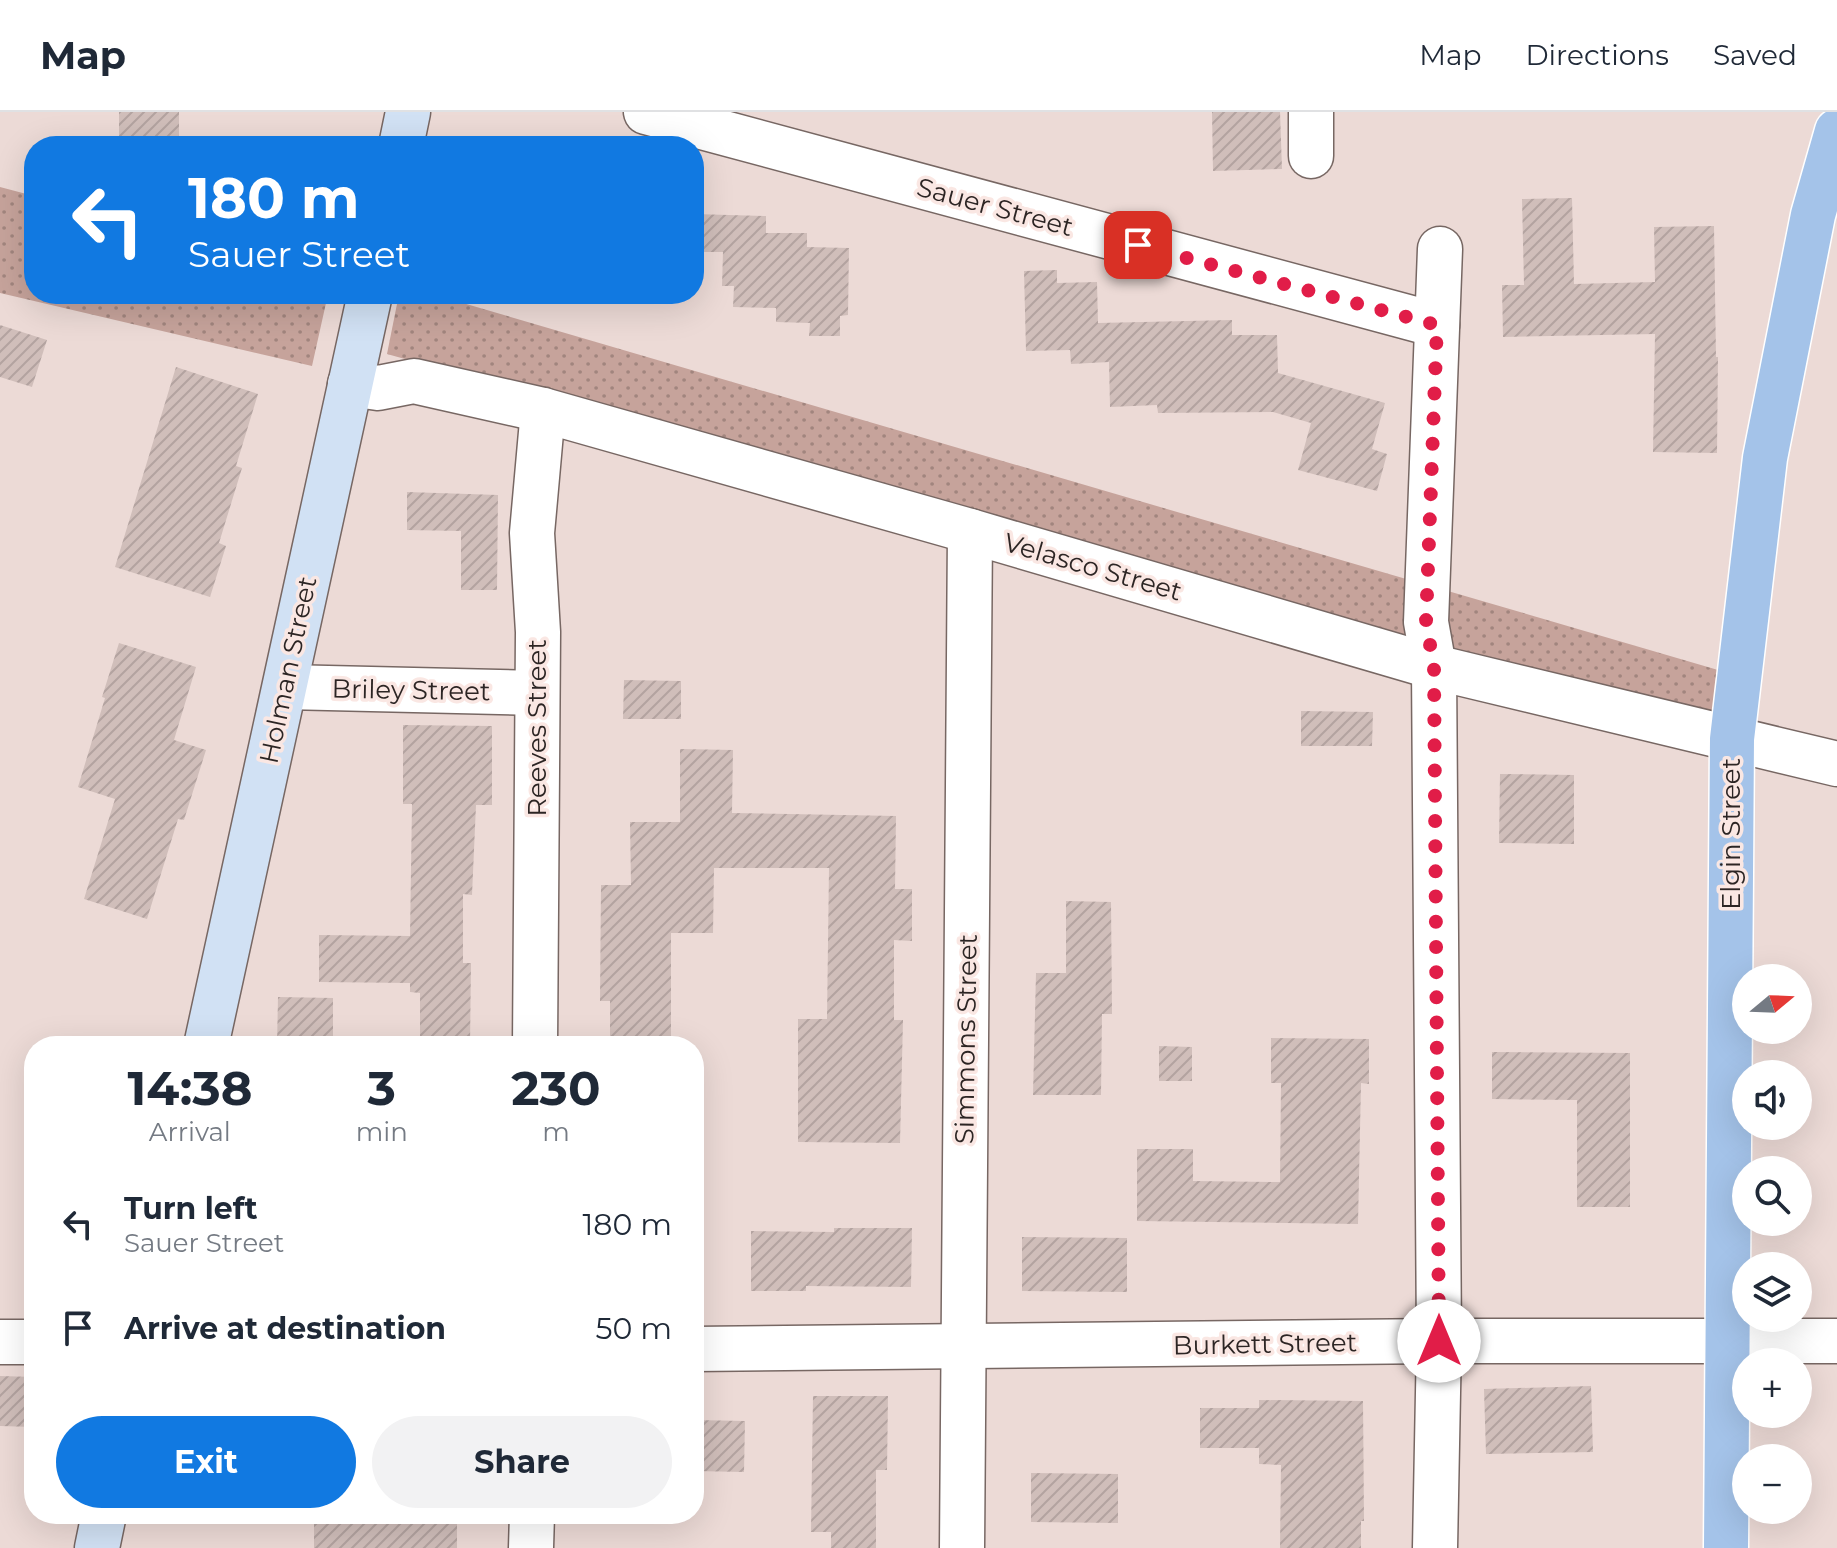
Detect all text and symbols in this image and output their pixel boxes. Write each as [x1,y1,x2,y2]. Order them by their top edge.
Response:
text: Map [40,32,126,79]
text: Map [1419,38,1481,72]
text: Directions [1525,38,1669,72]
text: Saved [1713,38,1797,72]
text: 180 m [188,164,360,232]
icon: left [56,168,160,272]
street label: Sauer Street [913,171,1077,243]
pin [1104,211,1172,279]
icon: arrive [1116,223,1160,267]
text: Sauer Street [188,232,410,276]
street label: Velasco Street [1000,526,1186,608]
street label: Holman Street [253,574,323,766]
street label: Reeves Street [521,639,553,817]
street label: Briley Street [331,673,491,707]
street label: Elgin Street [1715,758,1747,910]
street label: Simmons Street [948,934,984,1144]
north arrow [1732,964,1812,1044]
map controls [1732,964,1812,1524]
text: 14:38 [127,1059,252,1117]
text: 3 [368,1059,396,1117]
text: 230 [511,1059,601,1117]
button: sound [1732,1060,1812,1140]
text: Arrival [149,1116,231,1148]
text: min [356,1116,408,1148]
text: m [542,1116,570,1148]
button: search [1732,1156,1812,1236]
text: Turn left [124,1190,257,1227]
icon: left [56,1202,100,1246]
text: 180 m [582,1206,672,1243]
text: Sauer Street [124,1227,284,1259]
button: layers [1732,1252,1812,1332]
position arrow [1397,1299,1481,1383]
icon: arrive [56,1306,100,1350]
text: Arrive at destination [124,1310,446,1347]
text: 50 m [595,1310,672,1347]
street label: Burkett Street [1173,1326,1357,1362]
button: + [1732,1348,1812,1428]
button: Exit [56,1416,356,1508]
button: Share [372,1416,672,1508]
button: − [1732,1444,1812,1524]

